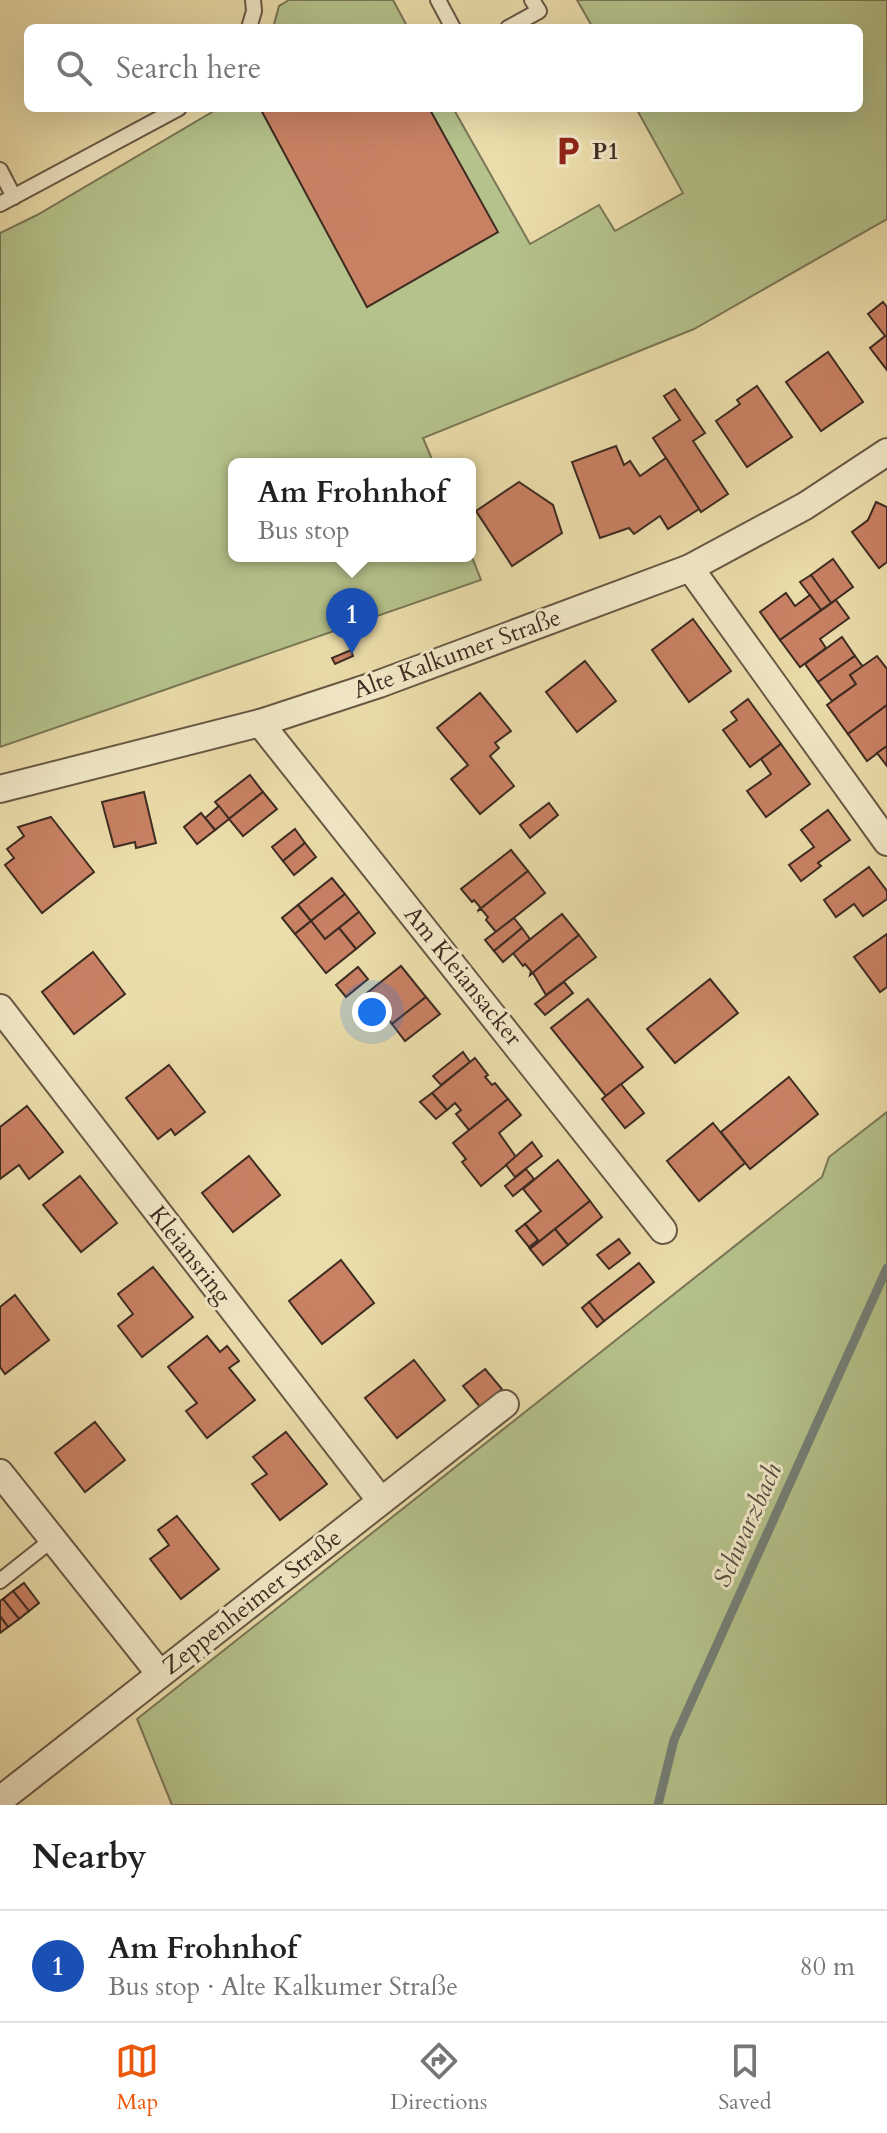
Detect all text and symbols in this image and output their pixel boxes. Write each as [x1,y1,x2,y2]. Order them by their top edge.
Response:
search box [24,24,863,112]
icon: search [52,46,96,90]
text: Search here [116,48,261,89]
parking icon: P1 [551,134,585,168]
place label: P1 [592,135,620,168]
popup [228,458,476,562]
text: Am Frohnhof [257,472,447,513]
text: Bus stop [257,513,350,548]
pin: 1 [326,588,378,654]
street label: Alte Kalkumer Straße [349,601,565,707]
street label: Am Kleiansacker [396,899,530,1053]
your location [352,992,392,1032]
street label: Kleiansring [141,1199,239,1311]
water label: Schwarzbach [704,1457,790,1593]
street label: Zeppenheimer Straße [155,1522,349,1682]
text: Nearby [32,1834,147,1880]
text: Am Frohnhof [108,1928,297,1969]
text: 1 [51,1949,65,1984]
text: 80 m [799,1949,855,1984]
text: Bus stop · Alte Kalkumer Straße [108,1969,458,2004]
tab: Map [115,2039,159,2117]
tab: Directions [390,2039,487,2117]
tab: Saved [718,2039,772,2117]

